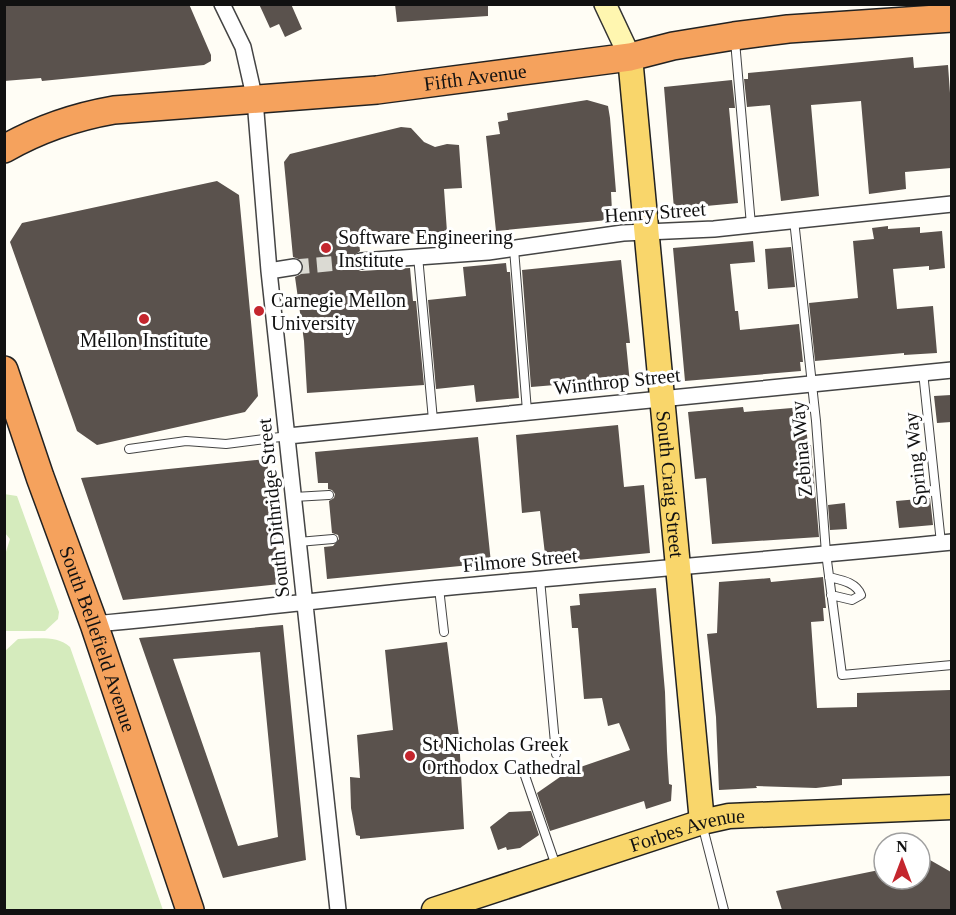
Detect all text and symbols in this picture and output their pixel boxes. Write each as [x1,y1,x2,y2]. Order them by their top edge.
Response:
street label: Fifth Avenue [422,60,528,95]
street label: Henry Street [604,197,707,228]
place label: Software Engineering Institute [338,226,513,271]
marker: Software Engineering Institute [319,241,333,255]
place label: Carnegie Mellon University [271,289,406,335]
marker: Carnegie Mellon University [252,304,266,318]
marker: Mellon Institute [137,312,151,326]
place label: Mellon Institute [80,329,208,351]
street label: Winthrop Street [552,363,682,400]
street label: Zebina Way [786,400,817,498]
street label: South Craig Street [652,409,688,559]
street label: Spring Way [899,411,932,507]
street label: South Dithridge Street [253,417,294,599]
street label: South Bellefield Avenue [55,543,140,735]
street label: Filmore Street [462,544,579,576]
place label: St Nicholas Greek Orthodox Cathedral [422,733,582,778]
marker: St Nicholas Greek Orthodox Cathedral [403,749,417,763]
street label: Forbes Avenue [627,804,745,856]
north arrow [872,831,932,891]
text: N [896,838,908,855]

